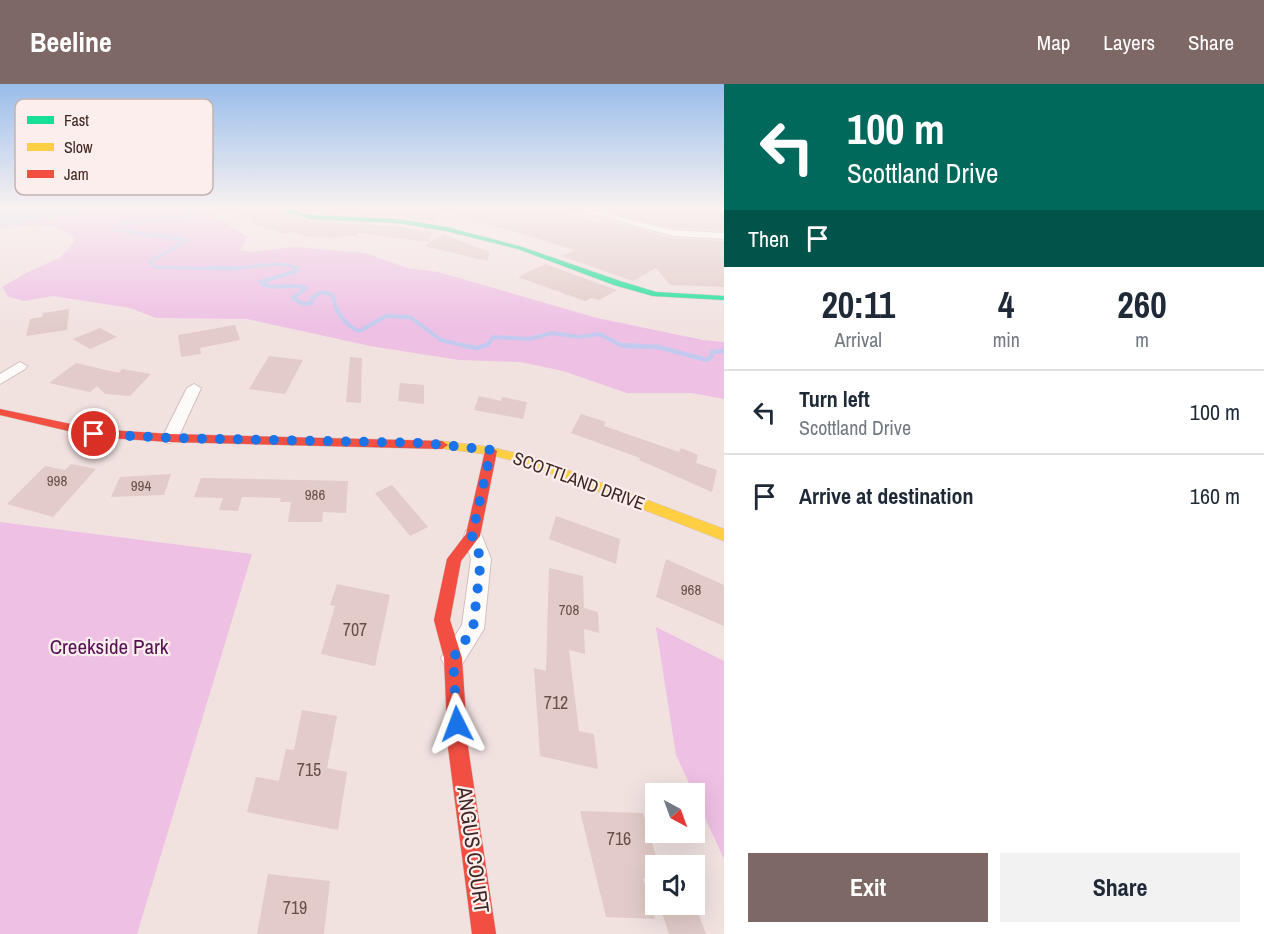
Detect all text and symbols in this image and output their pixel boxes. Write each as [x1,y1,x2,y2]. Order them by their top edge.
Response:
text: Beeline [30,23,112,61]
text: Map [1037,28,1070,57]
text: Layers [1103,28,1155,57]
text: Share [1188,28,1234,57]
legend [15,99,213,195]
text: 100 m [847,101,945,157]
icon: left [748,108,826,186]
text: Fast [64,109,89,131]
text: Slow [64,136,93,158]
text: Scottland Drive [847,155,998,191]
text: Jam [64,163,89,185]
icon: arrive [801,222,834,255]
text: Then [748,224,789,254]
text: 20:11 [821,281,895,329]
text: 4 [998,281,1015,329]
text: 260 [1117,281,1167,329]
text: Arrival [835,326,882,353]
text: min [993,326,1020,353]
text: m [1135,326,1149,353]
text: Turn left [799,384,870,414]
icon: left [748,396,781,429]
text: 100 m [1190,397,1240,427]
pin [68,408,119,459]
text: Scottland Drive [799,414,911,441]
icon: arrive [77,417,110,450]
street label: SCOTTLAND DRIVE [510,445,649,516]
house number: 998 [47,470,67,491]
house number: 994 [131,475,151,496]
icon: arrive [748,480,781,513]
text: Arrive at destination [799,481,973,511]
text: 160 m [1190,481,1240,511]
house number: 986 [305,484,325,505]
house number: 968 [681,579,701,600]
house number: 708 [559,599,579,620]
house number: 707 [343,617,367,642]
park label: Creekside Park [50,632,169,661]
house number: 712 [544,690,568,715]
position arrow [425,692,489,756]
house number: 715 [297,757,321,782]
north arrow [645,783,705,843]
map controls [645,783,705,915]
street label: ANGUS COURT [450,784,497,915]
house number: 716 [607,826,631,851]
button: Exit [748,853,988,922]
button: Share [1000,853,1240,922]
button: sound [645,855,705,915]
house number: 719 [283,895,307,920]

